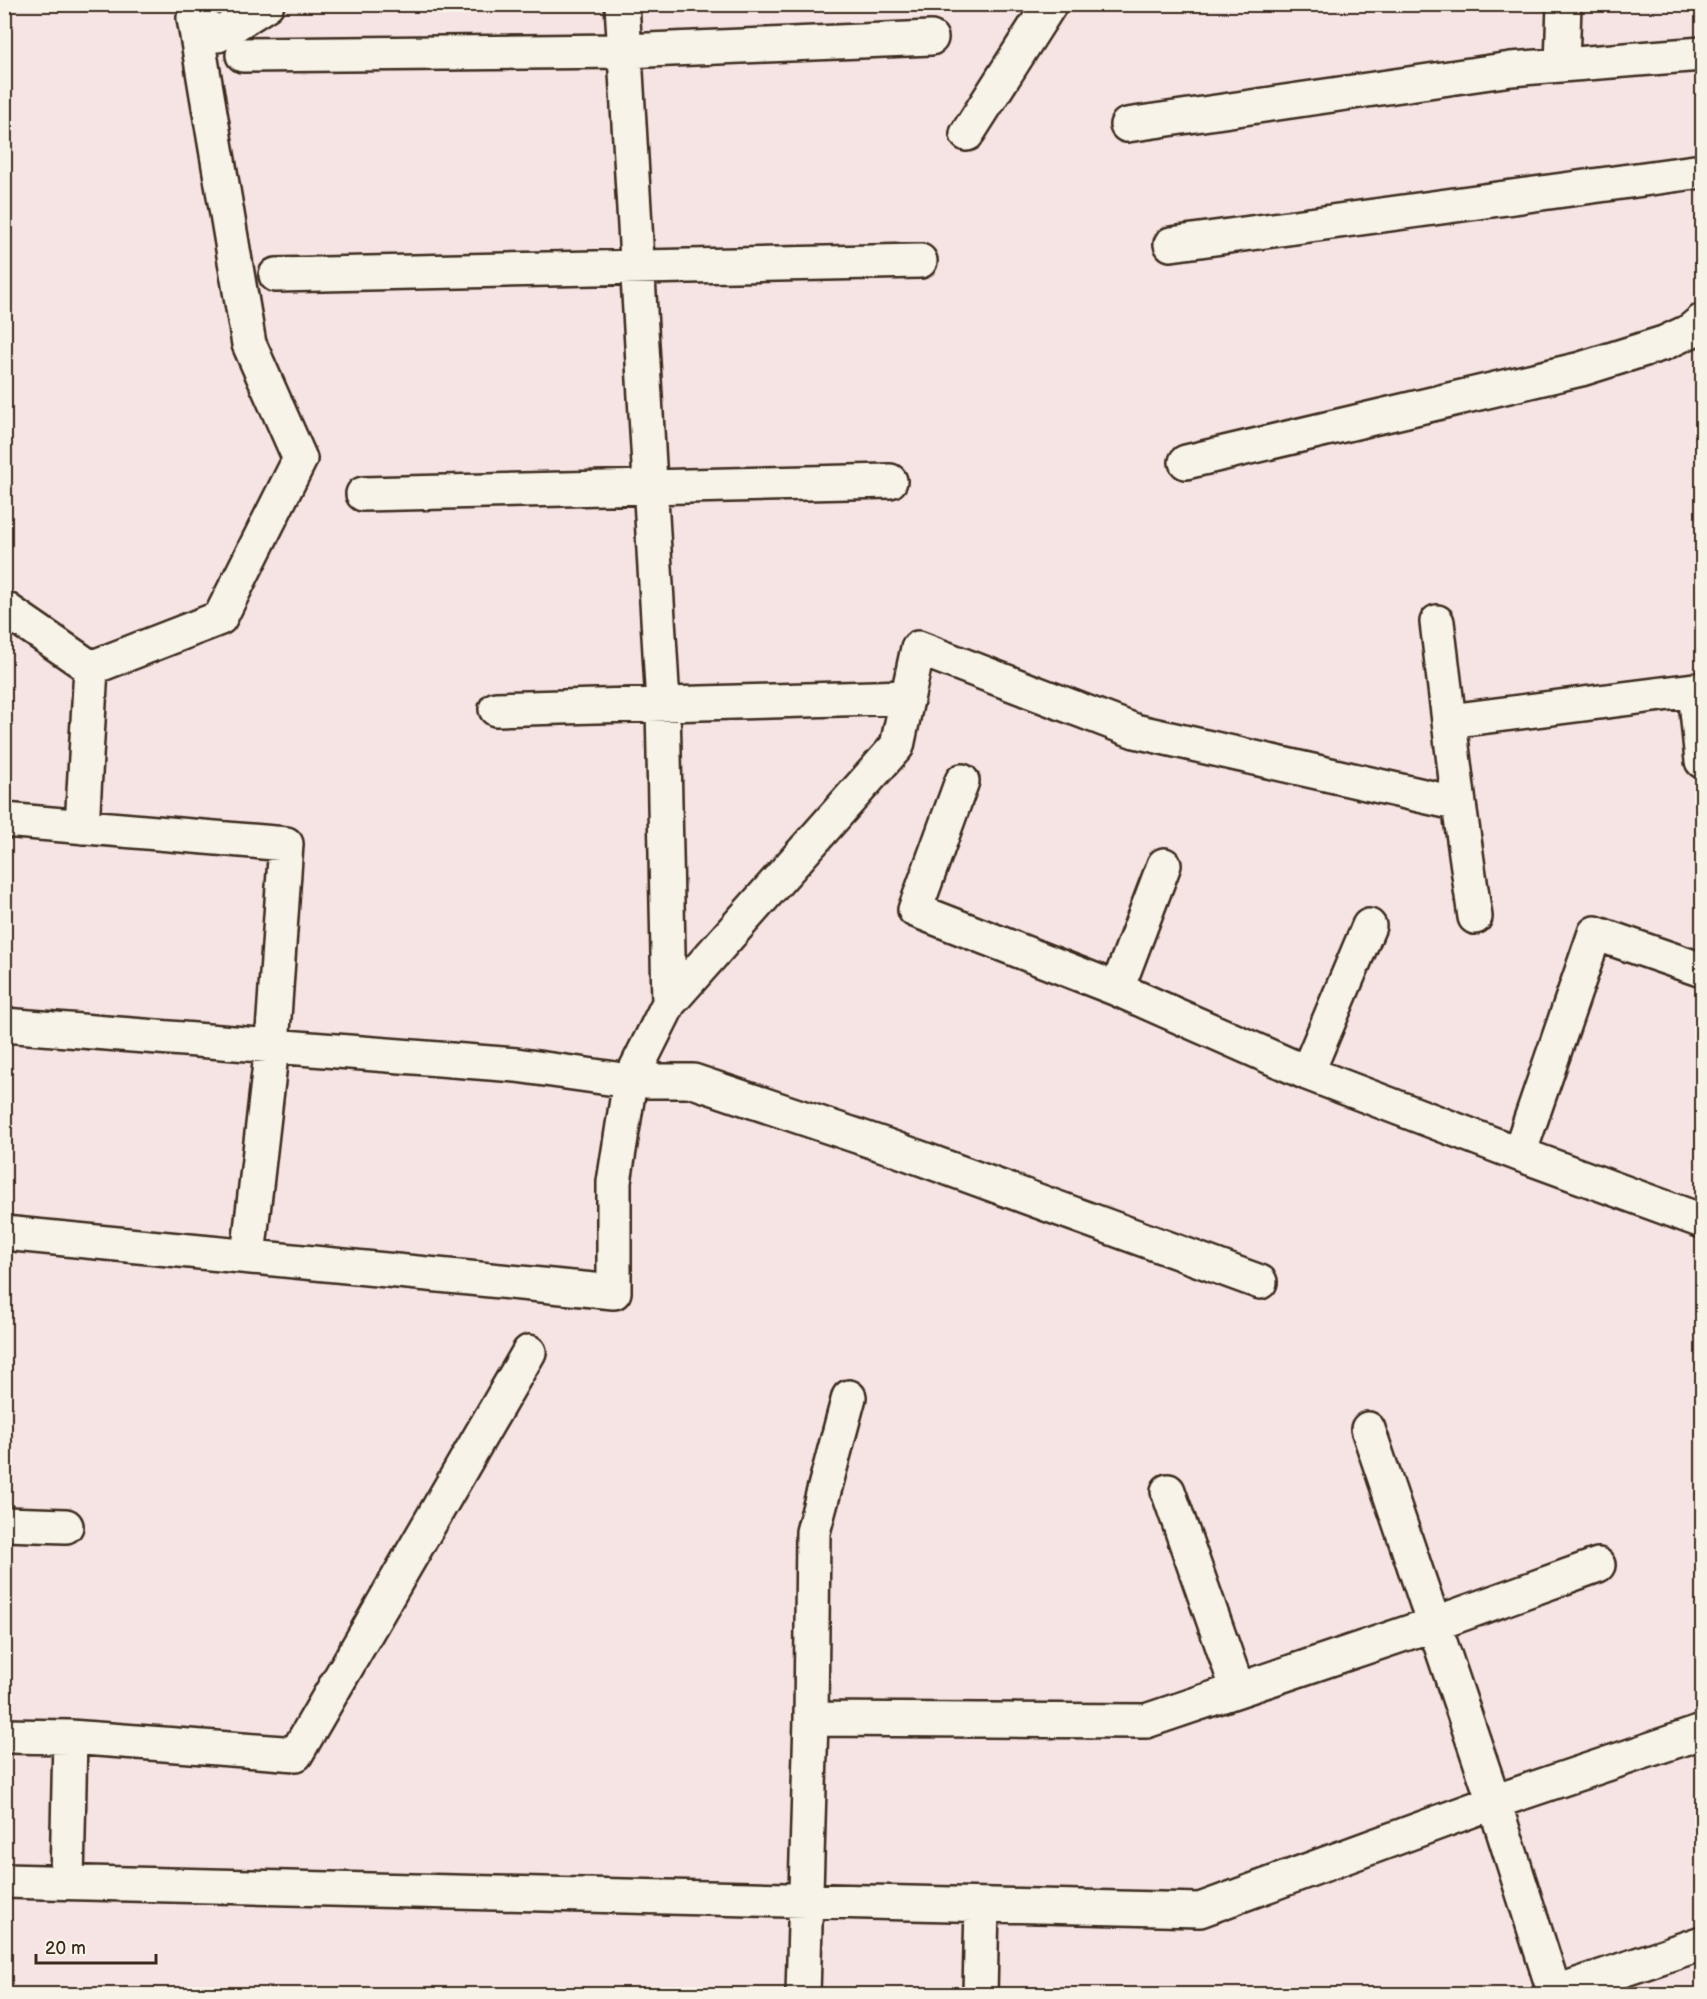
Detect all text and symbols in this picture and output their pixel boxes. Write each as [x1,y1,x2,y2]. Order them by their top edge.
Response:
scale bar [36,1927,156,1965]
text: 20 m [45,1938,86,1959]

